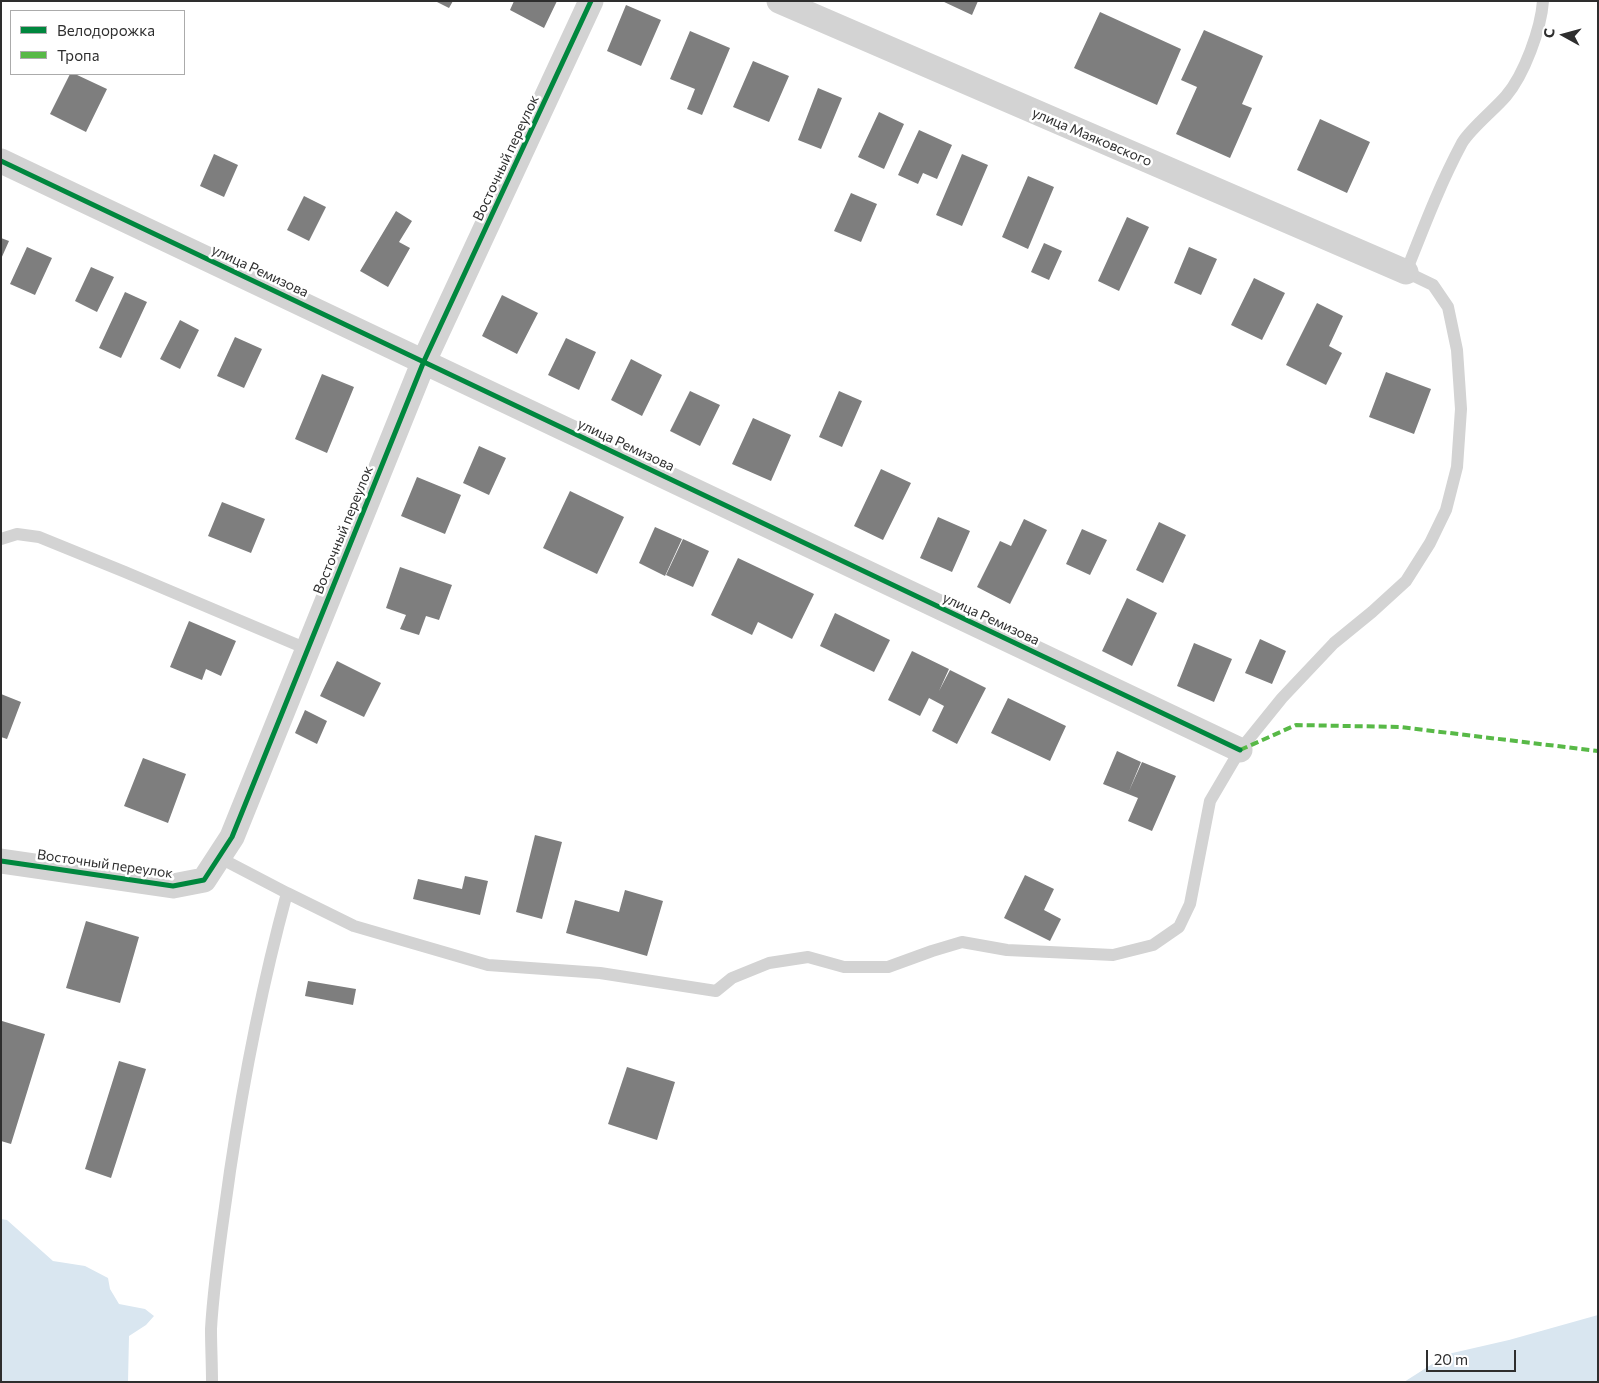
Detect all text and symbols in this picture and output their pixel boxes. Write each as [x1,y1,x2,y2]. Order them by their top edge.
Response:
legend [10,10,185,75]
north arrow [1539,10,1589,60]
text: Велодорожка [57,21,155,39]
text: С [1540,27,1558,39]
text: Тропа [57,46,99,64]
street label: Восточный переулок [469,92,543,224]
street label: улица Маяковского [1029,104,1155,170]
street label: улица Ремизова [209,241,311,301]
street label: улица Ремизова [575,415,677,475]
street label: Восточный переулок [310,463,376,597]
street label: улица Ремизова [940,589,1042,649]
street label: Восточный переулок [36,846,174,882]
scale bar [1429,1340,1519,1372]
text: 20 m [1434,1350,1468,1368]

